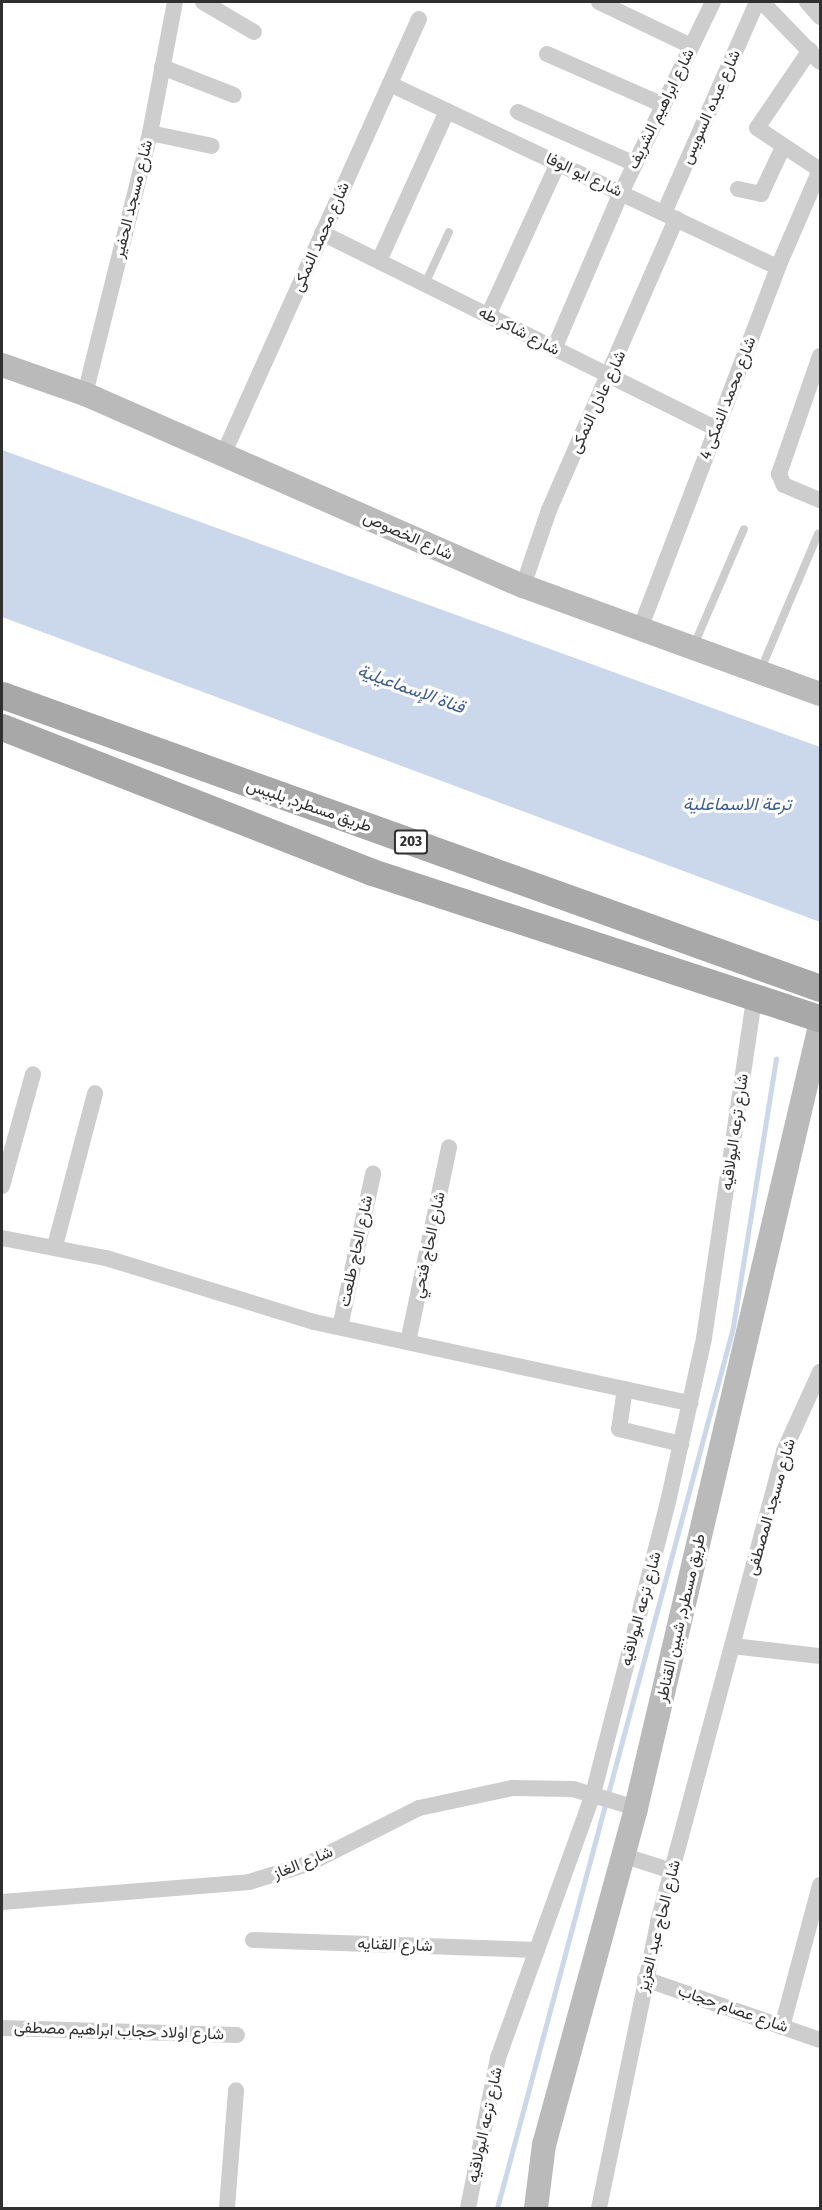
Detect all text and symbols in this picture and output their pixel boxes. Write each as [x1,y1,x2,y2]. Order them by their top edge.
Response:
street label: شارع ابراهيم الشريف [623,46,699,172]
street label: شارع عبده السويس [677,47,745,167]
street label: شارع مسجد الحفير [109,138,157,260]
street label: شارع ابو الوفا [543,149,625,201]
street label: شارع محمد النمكى [288,179,354,295]
street label: شارع شاكر طه [475,302,563,360]
street label: شارع محمد النمكى 4 [696,334,760,462]
street label: شارع عادل النمكى [566,347,630,457]
street label: شارع الخصوص [360,508,456,564]
water label: قناة الإسماعيلية [354,660,468,718]
street label: طريق مسطرد, بلبيس [244,776,374,836]
water label: ترعة الاسماعلية [683,793,791,815]
road number: 203 [393,830,429,854]
street label: شارع ترعه البولاقيه [717,1072,753,1192]
street label: شارع الحاج فتحي [408,1190,450,1300]
street label: شارع الحاج طلعت [335,1194,377,1308]
street label: شارع مسجد المصطفى [742,1436,800,1578]
street label: طريق مسطرد, شبين القناطر [652,1532,710,1704]
street label: شارع ترعه البولاقيه [616,1550,666,1668]
street label: شارع الغاز [270,1842,336,1884]
street label: شارع الحاج عبد العزيز [633,1858,685,1994]
street label: شارع القنايه [357,1934,433,1956]
street label: شارع عصام حجاب [675,1981,791,2037]
street label: شارع اولاد حجاب ابراهيم مصطفى [14,2018,224,2044]
street label: شارع ترعه البولاقيه [463,2065,507,2185]

